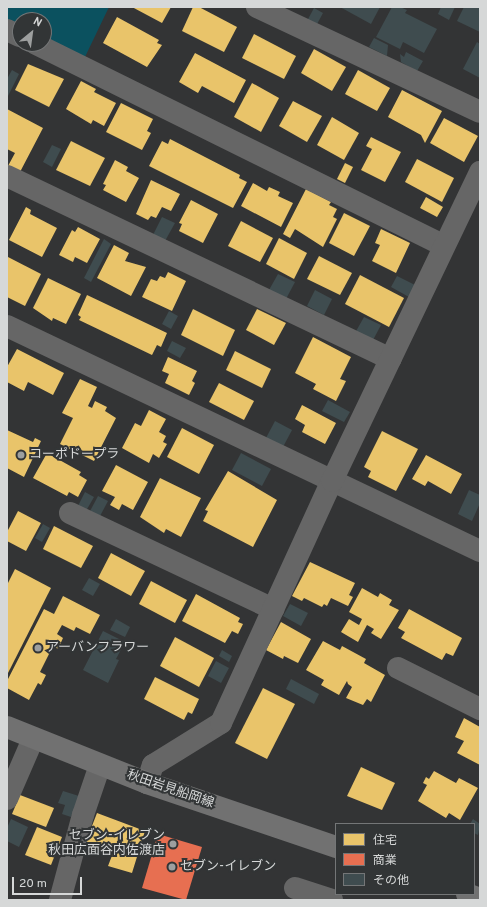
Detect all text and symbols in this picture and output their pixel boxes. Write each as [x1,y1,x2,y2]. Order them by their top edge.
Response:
north arrow [12,12,52,52]
text: N [30,14,44,30]
place label: コーポドープラ [29,447,120,463]
marker: コーポドープラ [16,450,26,460]
place label: アーバンフラワー [46,640,149,656]
marker: アーバンフラワー [33,643,43,653]
street label: 秋田岩見船岡線 [124,768,216,812]
legend [335,823,475,895]
place label: セブン-イレブン 秋田広面谷内佐渡店 [48,829,165,860]
text: 住宅 [373,833,397,849]
marker: セブン-イレブン 秋田広面谷内佐渡店 [168,839,178,849]
text: 商業 [373,853,397,869]
place label: セブン-イレブン [180,859,276,875]
marker: セブン-イレブン [167,862,177,872]
scale bar [14,869,84,895]
text: その他 [373,873,409,889]
text: 20 m [19,876,47,892]

